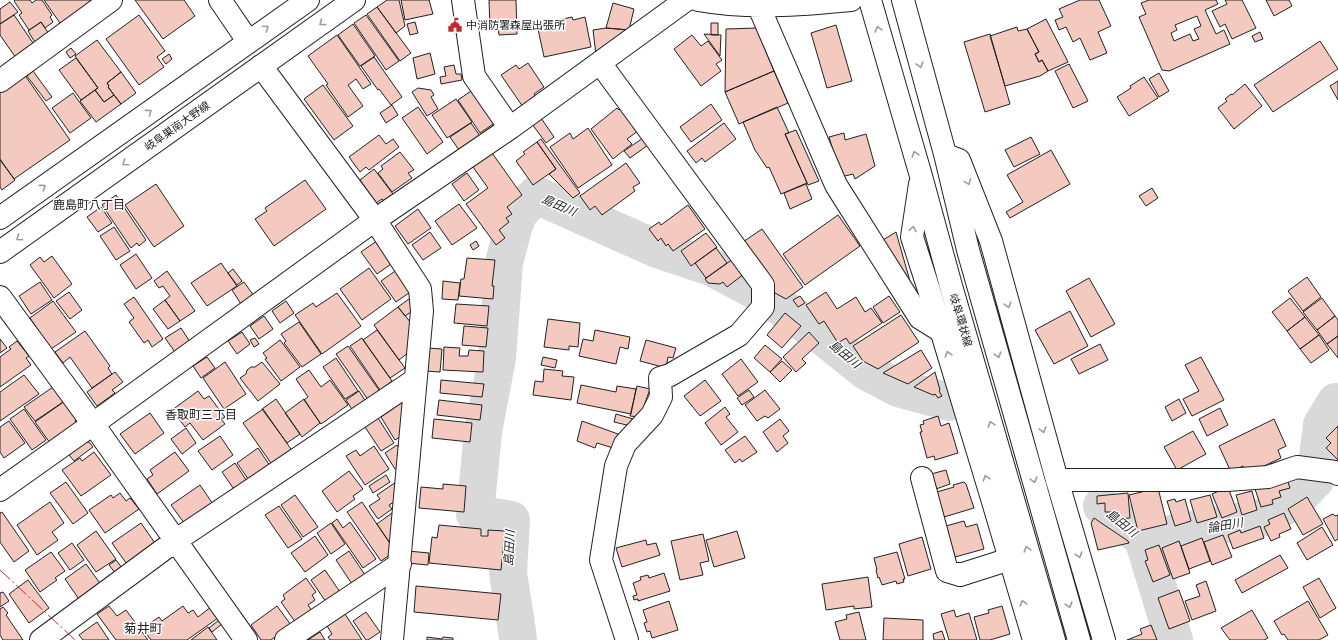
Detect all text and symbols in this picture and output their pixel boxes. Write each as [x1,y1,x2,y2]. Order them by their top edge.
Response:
public building icon: 中消防署森屋出張所 [447,17,463,33]
one-way arrow [320,18,327,25]
place label: 中消防署森屋出張所 [466,18,566,32]
one-way arrow [262,26,269,33]
one-way arrow [874,26,883,33]
one-way arrow [916,61,924,68]
street label: 岐阜巣南大野線 [141,98,213,154]
one-way arrow [145,109,152,117]
one-way arrow [911,151,920,158]
one-way arrow [122,158,129,166]
one-way arrow [963,178,971,185]
one-way arrow [39,184,46,192]
water label: 島田川 [539,191,580,220]
district label: 鹿島町八丁目 [53,197,125,212]
one-way arrow [908,226,917,232]
one-way arrow [16,233,23,241]
street label: 岐阜環状線 [947,292,975,348]
one-way arrow [1004,302,1012,309]
water label: 島田川 [826,337,865,373]
one-way arrow [944,350,953,357]
one-way arrow [993,351,1002,358]
district label: 香取町三丁目 [165,407,237,422]
one-way arrow [987,421,996,428]
one-way arrow [1038,427,1047,434]
one-way arrow [982,475,991,482]
one-way arrow [1029,476,1038,483]
water label: 島田川 [1103,506,1142,541]
water label: 論田川 [1206,514,1246,536]
water label: 島田川 [501,528,518,566]
one-way arrow [1023,546,1032,553]
one-way arrow [1074,552,1083,559]
one-way arrow [1019,599,1028,606]
one-way arrow [1064,601,1073,608]
district label: 菊井町 [123,620,163,636]

